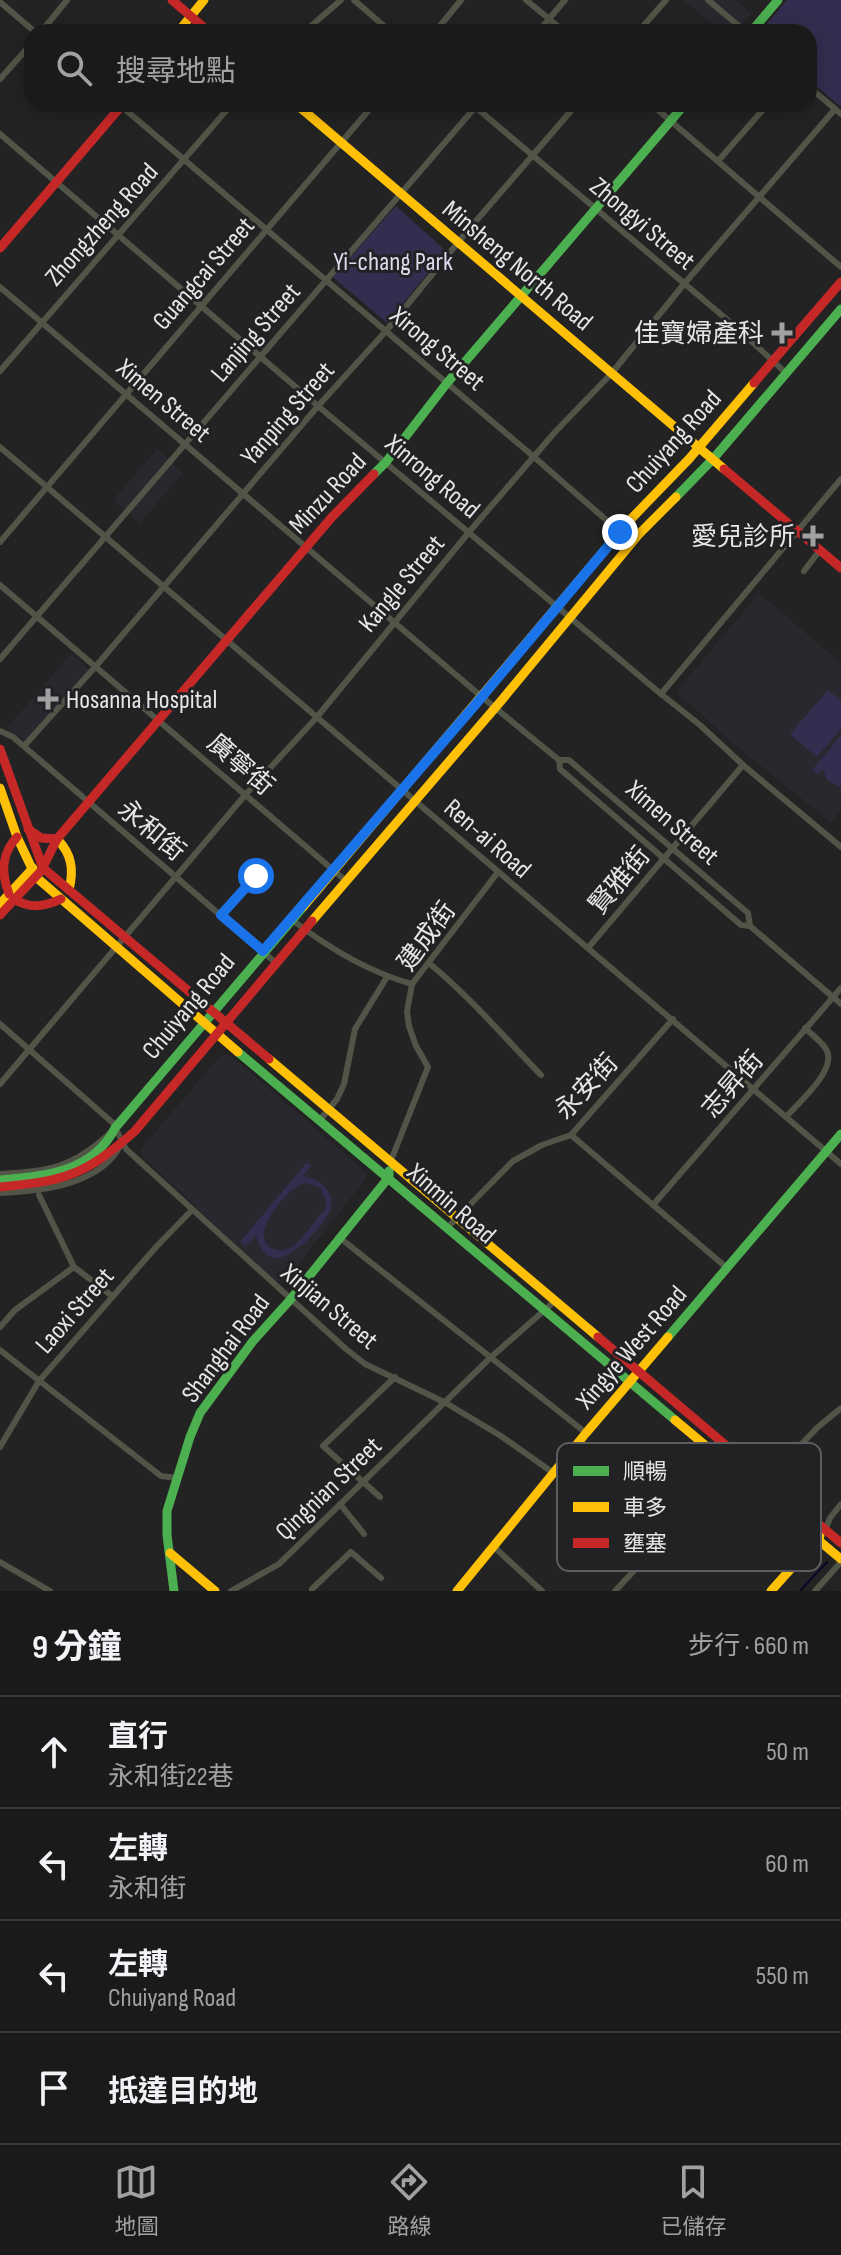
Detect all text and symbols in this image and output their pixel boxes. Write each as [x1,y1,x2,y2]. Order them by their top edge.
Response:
search box [24,24,817,112]
icon: search [52,46,96,90]
text: 搜尋地點 [116,54,236,90]
street label: Zhongzheng Road [39,157,165,293]
street label: Zhongyi Street [583,171,701,277]
street label: Minsheng North Road [436,194,598,338]
street label: Guangcai Street [147,211,262,337]
park label: Yi-chang Park [333,247,453,278]
street label: Lanjing Street [205,277,307,389]
street label: Xirong Street [383,300,491,398]
place label: 佳寶婦產科 [634,319,764,350]
marker: 佳寶婦產科 [771,322,793,344]
street label: Ximen Street [109,352,216,449]
street label: Yanping Street [235,356,342,472]
street label: Chuiyang Road [620,384,728,500]
street label: Xinrong Road [378,428,486,526]
street label: Minzu Road [283,447,373,541]
route end [602,514,638,550]
place label: 愛兒診所 [691,522,795,553]
marker: 愛兒診所 [802,525,824,547]
street label: Kangle Street [353,529,452,639]
place label: Hosanna Hospital [66,685,217,716]
marker: Hosanna Hospital [37,688,59,710]
street label: 廣寧街 [200,728,280,802]
street label: Ximen Street [618,774,725,872]
street label: Ren-ai Road [437,793,537,885]
street label: 永和街 [111,794,191,868]
street label: 賢雅街 [583,841,657,921]
route start [238,858,274,894]
street label: 建成街 [392,896,463,978]
street label: Chuiyang Road [136,948,242,1066]
street label: 志昇街 [696,1045,770,1125]
street label: 永安街 [549,1048,625,1126]
street label: Xinmin Road [400,1157,502,1251]
street label: Xinjian Street [274,1257,384,1357]
street label: Laoxi Street [29,1262,121,1360]
street label: Xingye West Road [570,1280,694,1417]
street label: Shanghai Road [176,1289,277,1409]
street label: Qingnian Street [270,1431,389,1547]
legend [557,1443,821,1571]
text: 順暢 [623,1459,667,1486]
text: 車多 [623,1495,667,1522]
text: 壅塞 [623,1531,667,1558]
text: 9 分鐘 [32,1627,121,1668]
text: 步行 · 660 m [688,1631,809,1662]
text: 直行 [108,1719,168,1755]
icon: ahead [32,1730,76,1774]
text: 50 m [766,1737,809,1768]
text: 永和街22巷 [108,1762,233,1793]
text: 左轉 [108,1831,168,1867]
icon: left [32,1842,76,1886]
text: 60 m [765,1849,809,1880]
text: 永和街 [108,1874,186,1905]
text: 左轉 [108,1947,168,1983]
icon: left [32,1954,76,1998]
text: 550 m [756,1961,809,1992]
text: Chuiyang Road [108,1983,236,2014]
icon: arrive [32,2066,76,2110]
text: 抵達目的地 [108,2074,258,2110]
tab: 地圖 [114,2160,159,2241]
tab: 路線 [387,2160,432,2241]
tab: 已儲存 [660,2160,727,2241]

